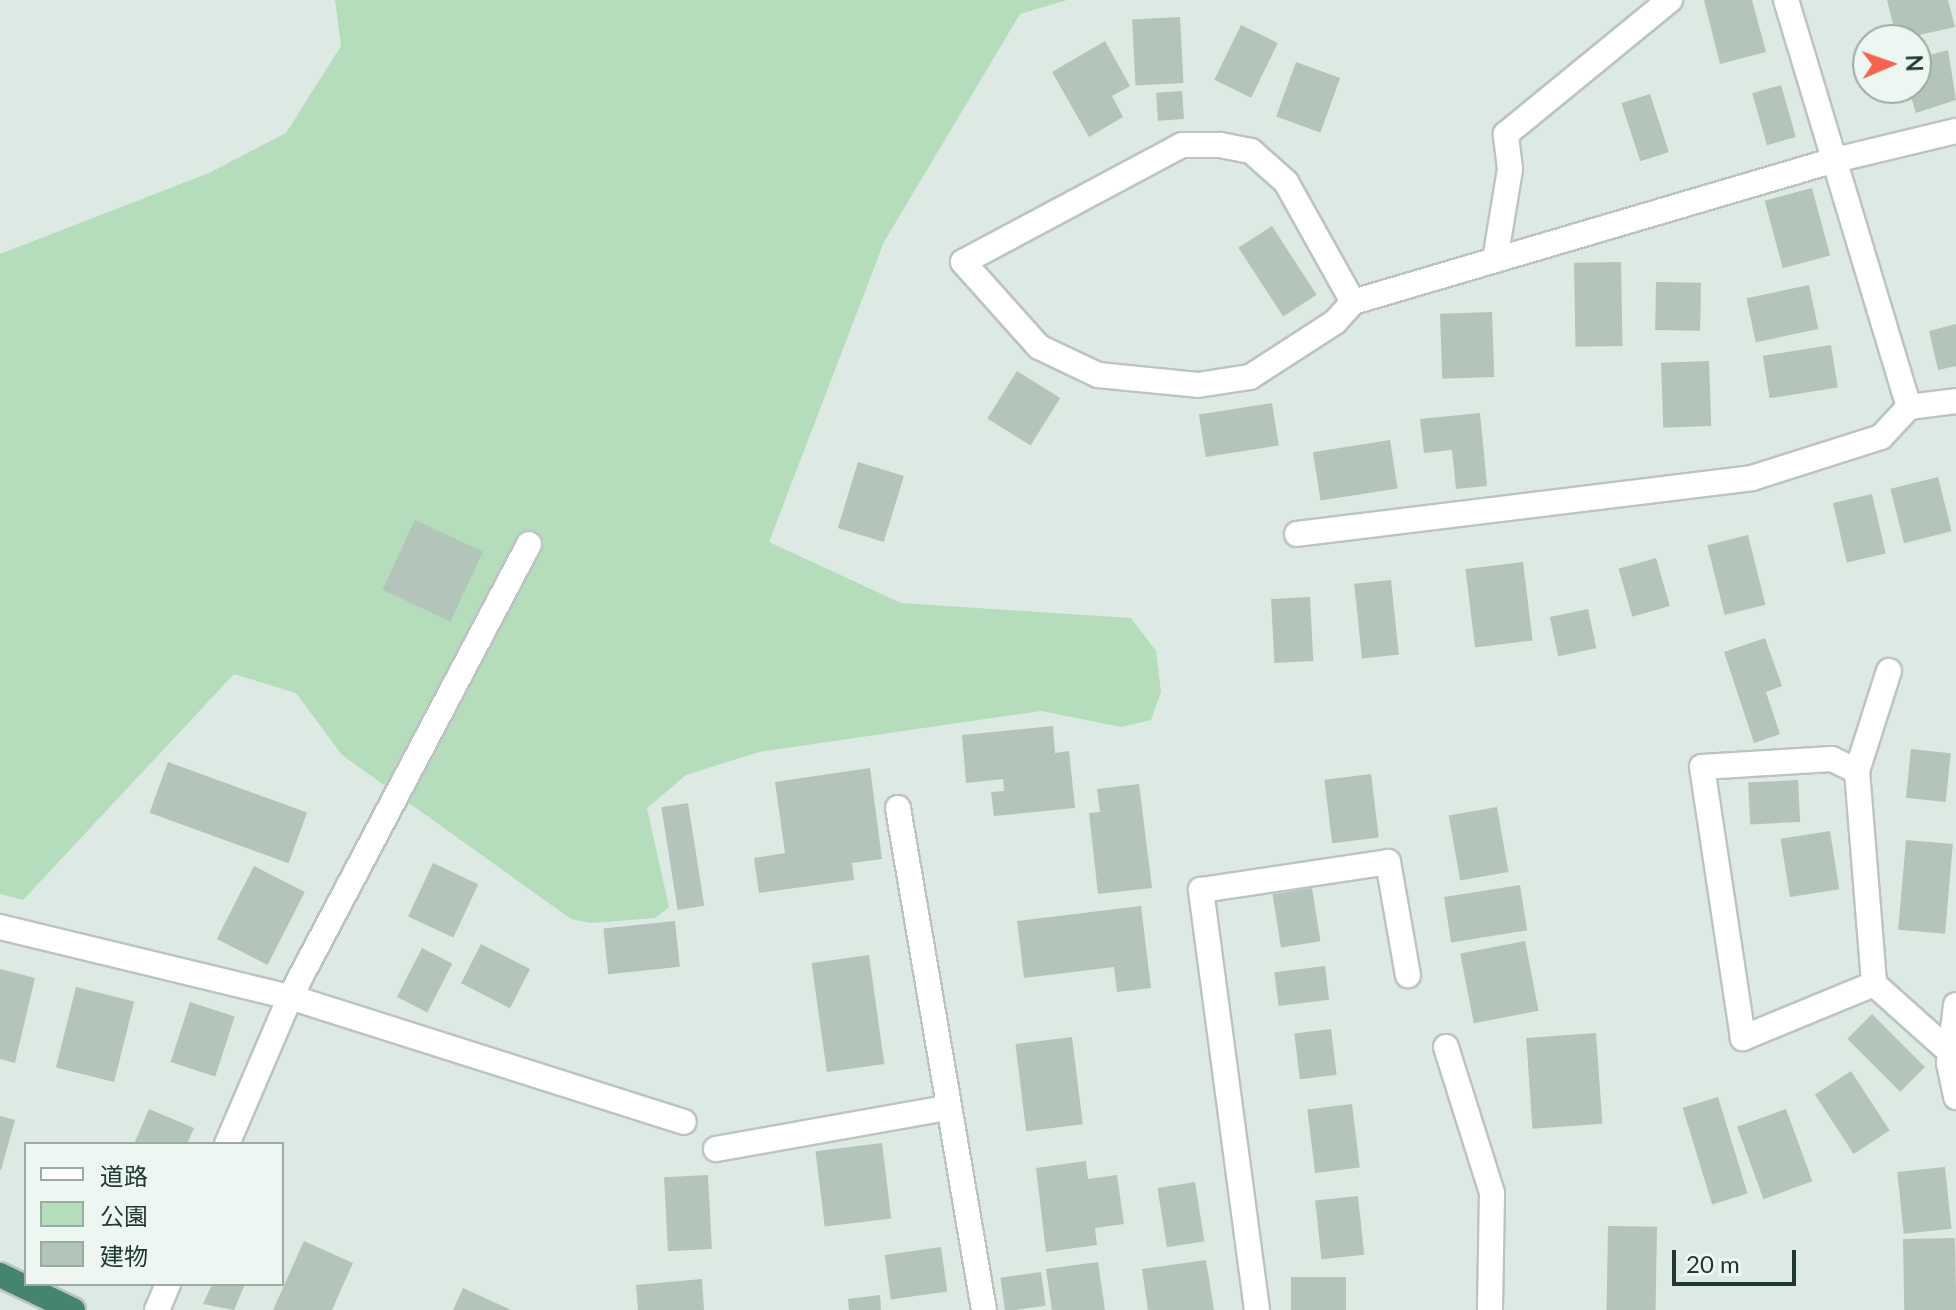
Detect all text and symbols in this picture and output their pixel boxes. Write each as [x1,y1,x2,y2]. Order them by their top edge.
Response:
north arrow [1852,24,1932,104]
text: N [1901,54,1928,72]
legend [24,1142,284,1286]
text: 道路 [100,1161,148,1190]
text: 公園 [100,1201,148,1230]
scale bar [1676,1234,1800,1284]
text: 建物 [100,1241,148,1270]
text: 20 m [1686,1249,1740,1278]

